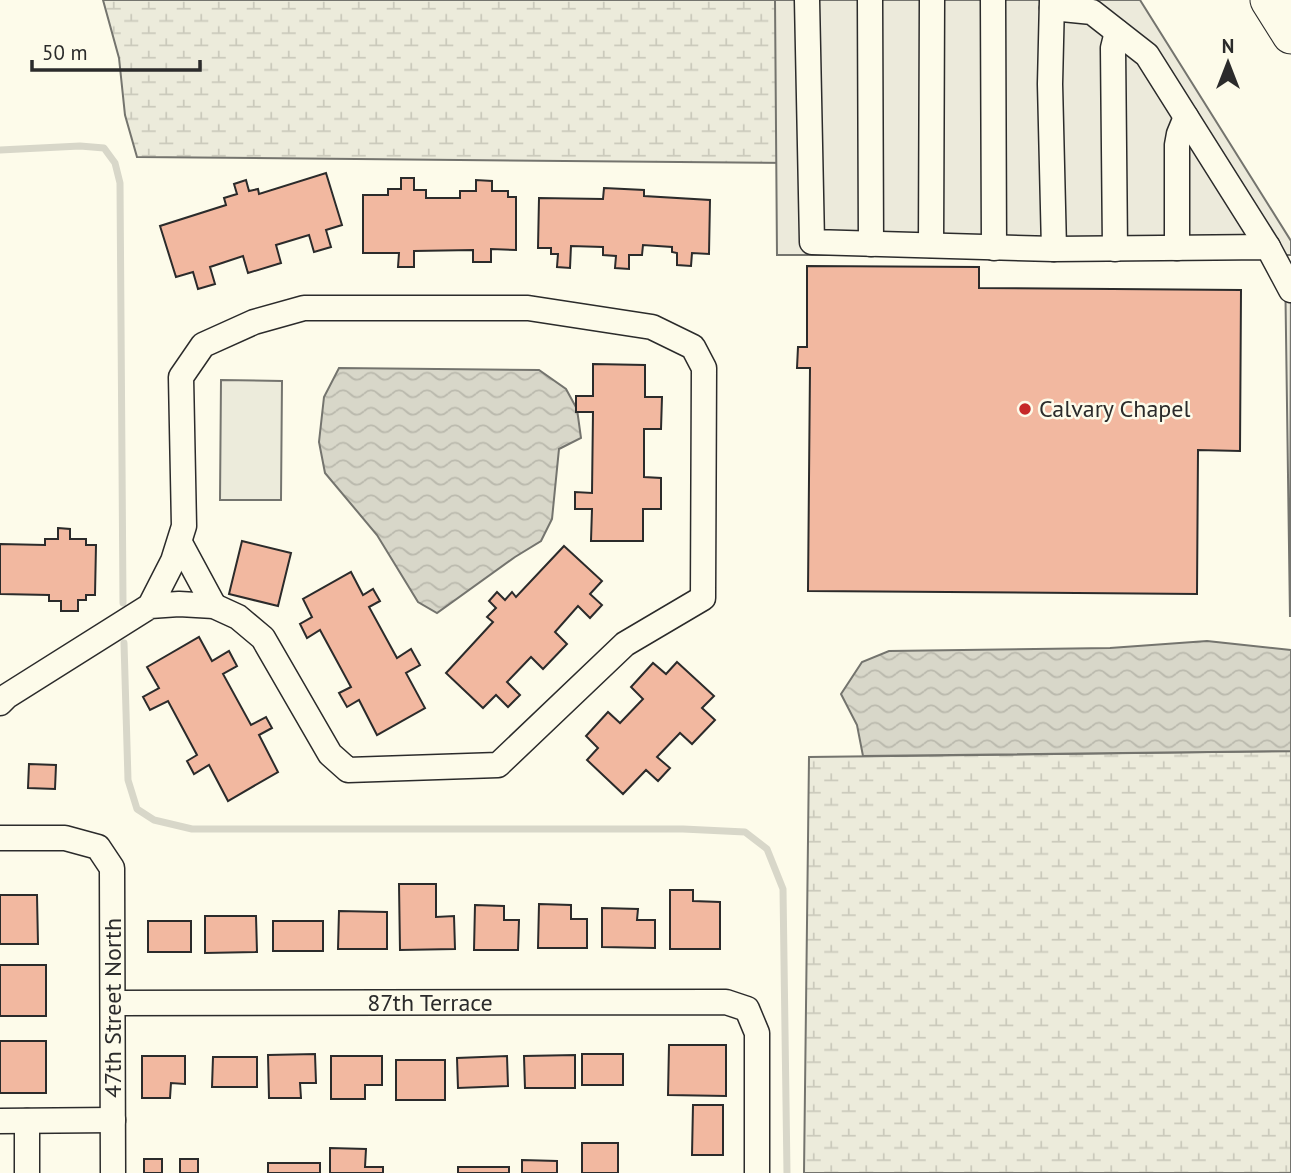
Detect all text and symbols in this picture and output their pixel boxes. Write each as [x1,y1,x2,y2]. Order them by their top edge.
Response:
scale bar [32,28,200,72]
north arrow [1193,28,1263,98]
text: N [1222,34,1234,58]
text: 50 m [42,39,88,66]
place label: Calvary Chapel [1039,393,1191,424]
marker: Calvary Chapel [1017,401,1033,417]
street label: 47th Street North [97,918,128,1098]
street label: 87th Terrace [367,987,493,1018]

